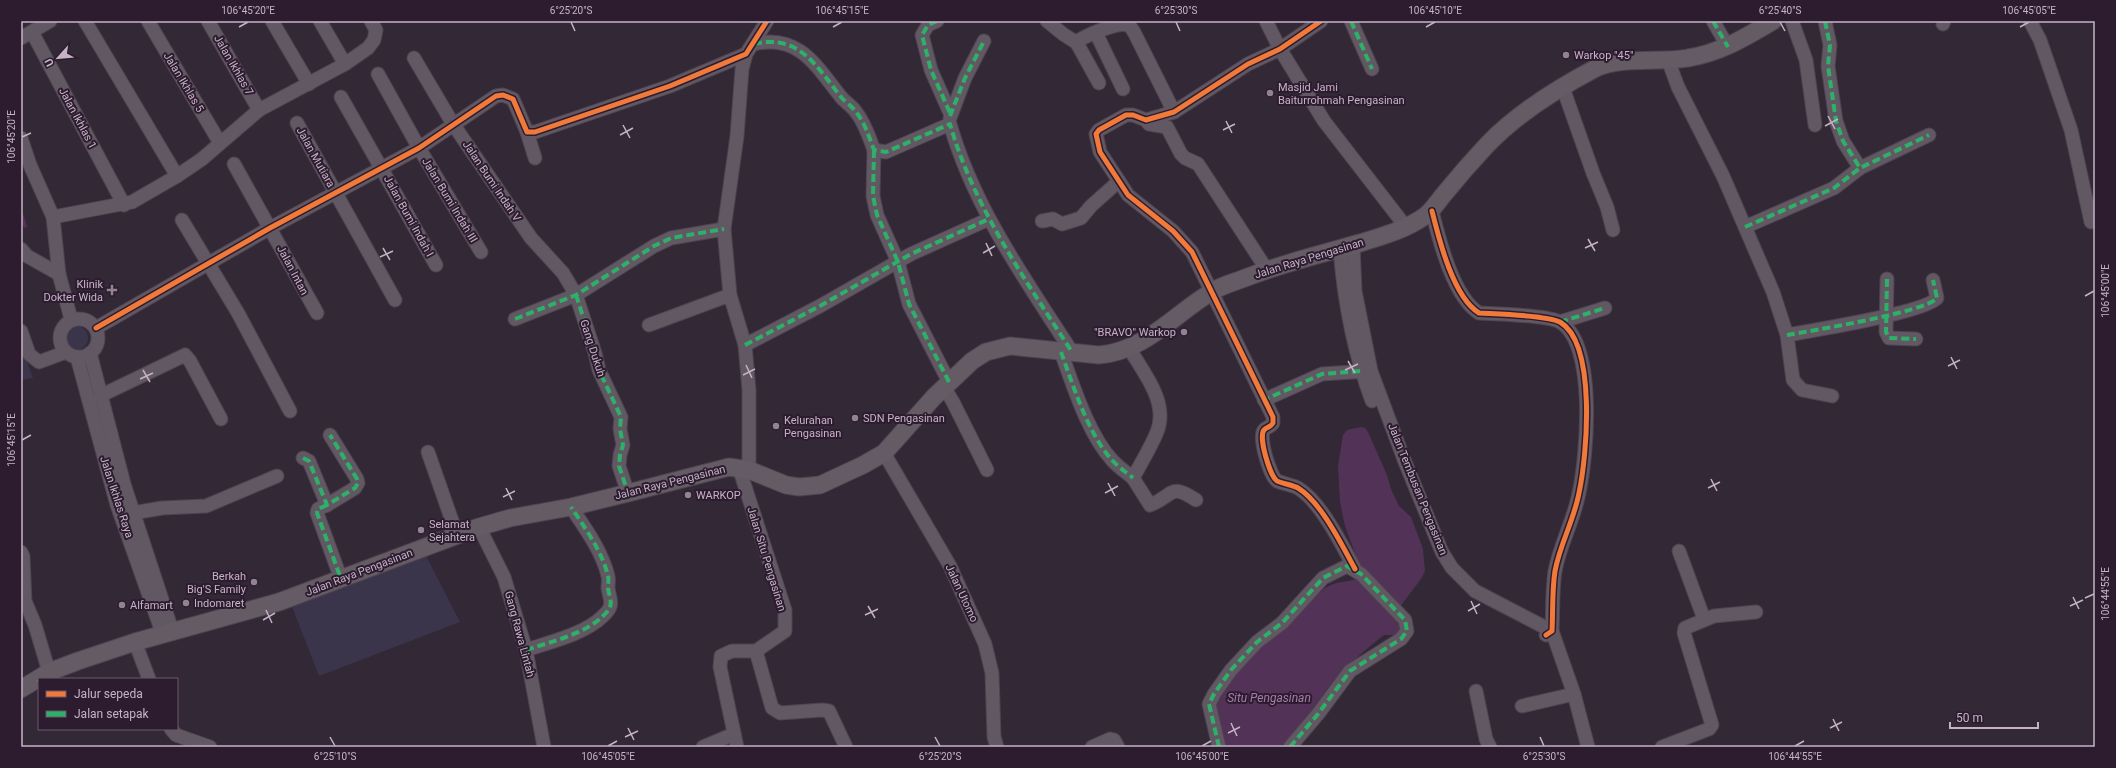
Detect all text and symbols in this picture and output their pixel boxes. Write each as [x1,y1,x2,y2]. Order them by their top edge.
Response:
text: 106°45'20"E [221,5,275,16]
text: 6°25'20"S [550,5,592,16]
text: 106°45'15"E [815,5,869,16]
text: 6°25'30"S [1155,5,1197,16]
text: 106°45'10"E [1408,5,1462,16]
text: 6°25'40"S [1759,5,1801,16]
text: 106°45'05"E [2002,5,2056,16]
street label: Jalan Ikhlas 7 [211,33,256,98]
north arrow [38,38,78,78]
place label: Warkop "45" [1574,49,1633,62]
street label: Jalan Ikhlas 5 [161,50,206,114]
marker: Warkop "45" [1561,50,1571,60]
text: U [42,56,57,69]
place label: Masjid Jami Baiturrohmah Pengasinan [1278,81,1405,107]
street label: Jalan Ikhlas 1 [56,85,99,151]
marker: Masjid Jami Baiturrohmah Pengasinan [1265,88,1275,98]
text: 106°45'20"E [6,110,17,164]
street label: Jalan Mutiara [294,125,337,190]
street label: Jalan Bumi Indah V [460,138,523,224]
street label: Jalan Bumi Indah III [419,156,480,245]
street label: Jalan Bumi Indah I [381,174,436,259]
street label: Jalan Raya Pengasinan [1253,236,1365,281]
street label: Jalan Intan [274,243,311,297]
text: 106°45'00"E [2100,264,2111,318]
place label: Klinik Dokter Wida [43,278,103,304]
marker: Klinik Dokter Wida [106,284,118,296]
street label: Gang Dukuh [577,318,608,378]
place label: "BRAVO" Warkop [1094,326,1176,339]
marker: "BRAVO" Warkop [1179,327,1189,337]
place label: SDN Pengasinan [863,412,945,425]
text: 106°45'15"E [6,413,17,467]
marker: SDN Pengasinan [850,413,860,423]
place label: Kelurahan Pengasinan [784,414,841,440]
marker: Kelurahan Pengasinan [771,421,781,431]
street label: Jalan Tembusan Pengasinan [1385,421,1450,557]
street label: Jalan Ikhlas Raya [97,455,136,540]
street label: Jalan Raya Pengasinan [613,462,727,503]
place label: WARKOP [696,489,741,502]
marker: WARKOP [683,490,693,500]
street label: Jalan Situ Pengasinan [744,505,789,613]
place label: Selamat Sejahtera [429,518,475,544]
marker: Selamat Sejahtera [416,525,426,535]
street label: Jalan Raya Pengasinan [304,546,414,599]
street label: Jalan Utomo [942,562,981,624]
text: 106°44'55"E [2100,567,2111,621]
place label: Berkah Big'S Family [187,570,247,596]
marker: Berkah Big'S Family [249,577,259,587]
street label: Gang Rawa Lintah [502,590,537,679]
place label: Indomaret [194,597,245,610]
marker: Indomaret [181,598,191,608]
place label: Alfamart [130,599,173,612]
marker: Alfamart [117,600,127,610]
legend [38,678,178,730]
text: Jalur sepeda [74,687,143,701]
water label: Situ Pengasinan [1227,691,1311,705]
scale bar [1950,704,2038,730]
text: Jalan setapak [74,707,149,721]
text: 50 m [1956,711,1983,725]
text: 6°25'10"S [314,751,356,762]
text: 106°45'05"E [581,751,635,762]
text: 6°25'20"S [919,751,961,762]
text: 106°45'00"E [1175,751,1229,762]
text: 6°25'30"S [1523,751,1565,762]
text: 106°44'55"E [1768,751,1822,762]

